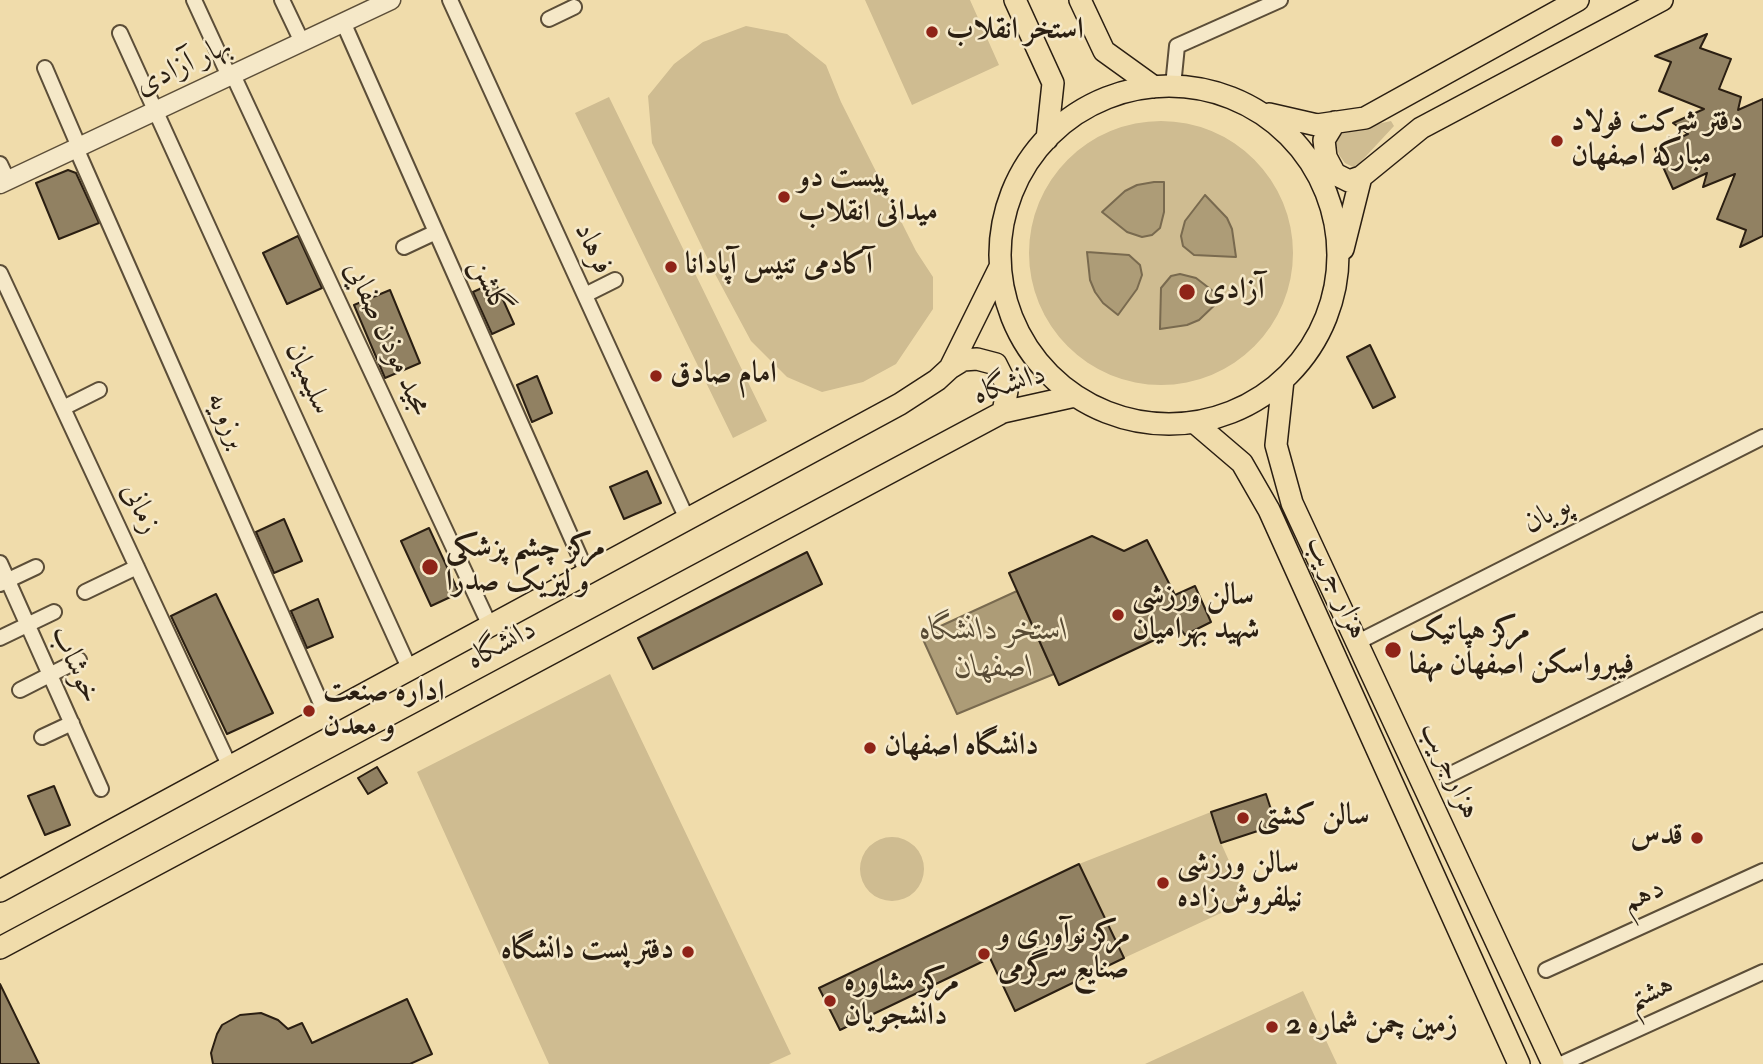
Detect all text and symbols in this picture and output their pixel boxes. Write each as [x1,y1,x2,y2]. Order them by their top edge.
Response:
place label: استخر انقلاب [946,14,1084,50]
marker: استخر انقلاب [924,24,940,40]
street label: بهار آزادی [130,29,238,105]
place label: دفتر شرکت فولاد مبارکه اصفهان [1571,106,1743,176]
marker: دفتر شرکت فولاد مبارکه اصفهان [1549,133,1565,149]
place label: پیست دو میدانی انقلاب [798,162,938,232]
marker: پیست دو میدانی انقلاب [776,189,792,205]
street label: فرهاد [564,217,620,281]
place label: آکادمی تنیس آپادانا [685,249,873,285]
street label: گلشن [461,253,517,321]
street label: مجید موذن صفایی [335,256,437,422]
marker: آکادمی تنیس آپادانا [663,259,679,275]
place label: آزادی [1203,274,1264,310]
marker: آزادی [1177,282,1197,302]
street label: سلیمیان [275,337,339,421]
street label: دانشگاه [969,357,1051,415]
place label: امام صادق [670,358,777,394]
marker: امام صادق [648,368,664,384]
street label: برزویه [197,387,253,455]
street label: زمانی [112,478,166,540]
street label: پویان [1518,489,1578,543]
street label: هزار جریب [1297,531,1375,645]
place label: مرکز چشم پزشکی و لیزیک صدرا [446,532,605,602]
marker: مرکز چشم پزشکی و لیزیک صدرا [420,557,440,577]
place label: سالن ورزشی شهید بهرامیان [1132,580,1260,650]
marker: سالن ورزشی شهید بهرامیان [1110,607,1126,623]
street label: دانشگاه [461,613,543,679]
water label: استخر دانشگاه اصفهان [920,613,1068,688]
place label: مرکز هپاتیک فیبرواسکن اصفهان مهفا [1409,615,1634,686]
street label: خوشاب [41,620,107,710]
marker: مرکز هپاتیک فیبرواسکن اصفهان مهفا [1383,640,1403,660]
place label: اداره صنعت و معدن [323,676,445,746]
marker: اداره صنعت و معدن [301,703,317,719]
street label: هزارجریب [1411,717,1487,825]
place label: دانشگاه اصفهان [884,730,1039,766]
marker: دانشگاه اصفهان [862,740,878,756]
place label: سالن کشتی [1257,800,1370,836]
marker: سالن کشتی [1235,810,1251,826]
place label: قدس [1630,820,1683,856]
marker: قدس [1689,830,1705,846]
place label: سالن ورزشی نیلفروش‌زاده [1177,848,1303,918]
street label: دهم [1617,872,1671,922]
marker: سالن ورزشی نیلفروش‌زاده [1155,875,1171,891]
place label: مرکز نوآوری و صنایع سرگرمی [998,919,1130,990]
place label: دفتر پست دانشگاه [501,934,674,970]
marker: دفتر پست دانشگاه [680,944,696,960]
marker: مرکز نوآوری و صنایع سرگرمی [976,946,992,962]
place label: مرکز مشاوره دانشجویان [844,966,959,1036]
street label: هشتم [1622,968,1680,1020]
marker: مرکز مشاوره دانشجویان [822,993,838,1009]
place label: زمین چمن شماره 2 [1286,1009,1458,1045]
marker: زمین چمن شماره 2 [1264,1019,1280,1035]

